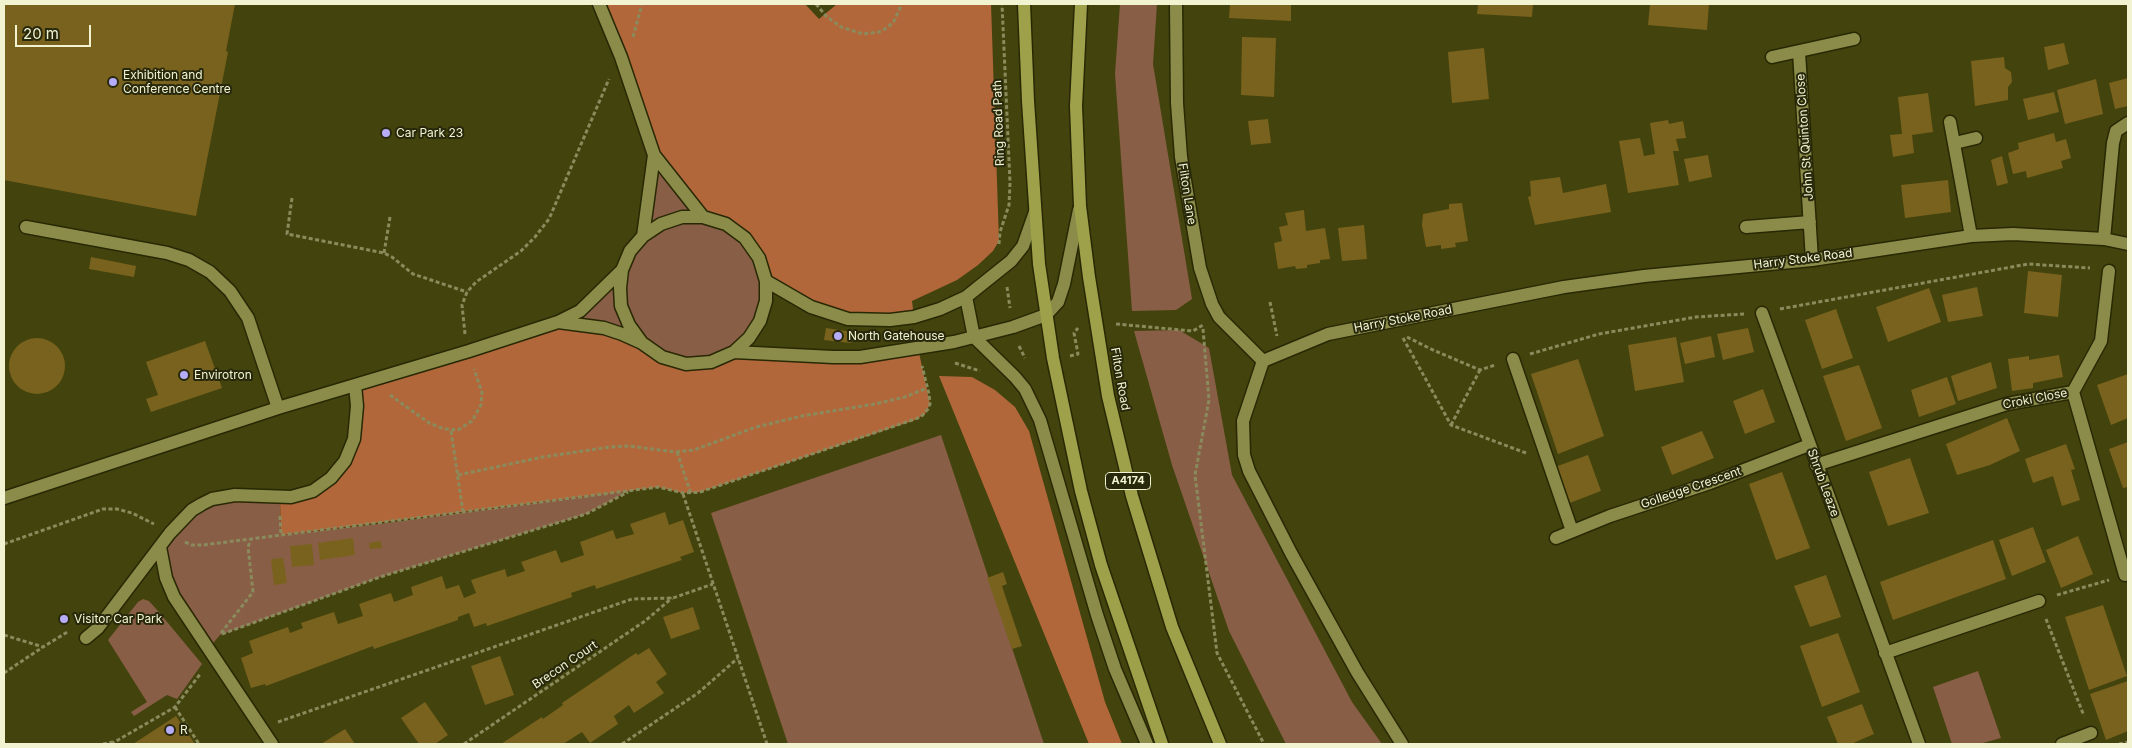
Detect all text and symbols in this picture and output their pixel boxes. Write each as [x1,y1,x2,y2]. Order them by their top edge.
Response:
scale bar [18,15,94,47]
text: 20 m [23,24,59,43]
place label: Exhibition and Conference Centre [123,68,231,96]
street label: John St Quinton Close [1793,73,1817,201]
marker: Exhibition and Conference Centre [107,76,119,88]
street label: Ring Road Path [990,80,1008,166]
place label: Car Park 23 [396,126,463,140]
marker: Car Park 23 [380,127,392,139]
street label: Filton Lane [1175,162,1199,226]
street label: Harry Stoke Road [1753,246,1853,272]
street label: Harry Stoke Road [1353,302,1453,336]
place label: North Gatehouse [848,329,945,343]
marker: North Gatehouse [832,330,844,342]
street label: Filton Road [1107,346,1133,412]
place label: Envirotron [194,368,252,382]
marker: Envirotron [178,369,190,381]
street label: Croki Close [2002,386,2068,412]
street label: Shrub Leaze [1804,447,1842,519]
street label: Golledge Crescent [1639,464,1743,512]
road number: A4174 [1106,472,1150,490]
place label: Visitor Car Park [74,612,162,626]
marker: Visitor Car Park [58,613,70,625]
street label: Brecon Court [530,638,600,692]
place label: R [180,723,188,737]
marker: R [164,724,176,736]

